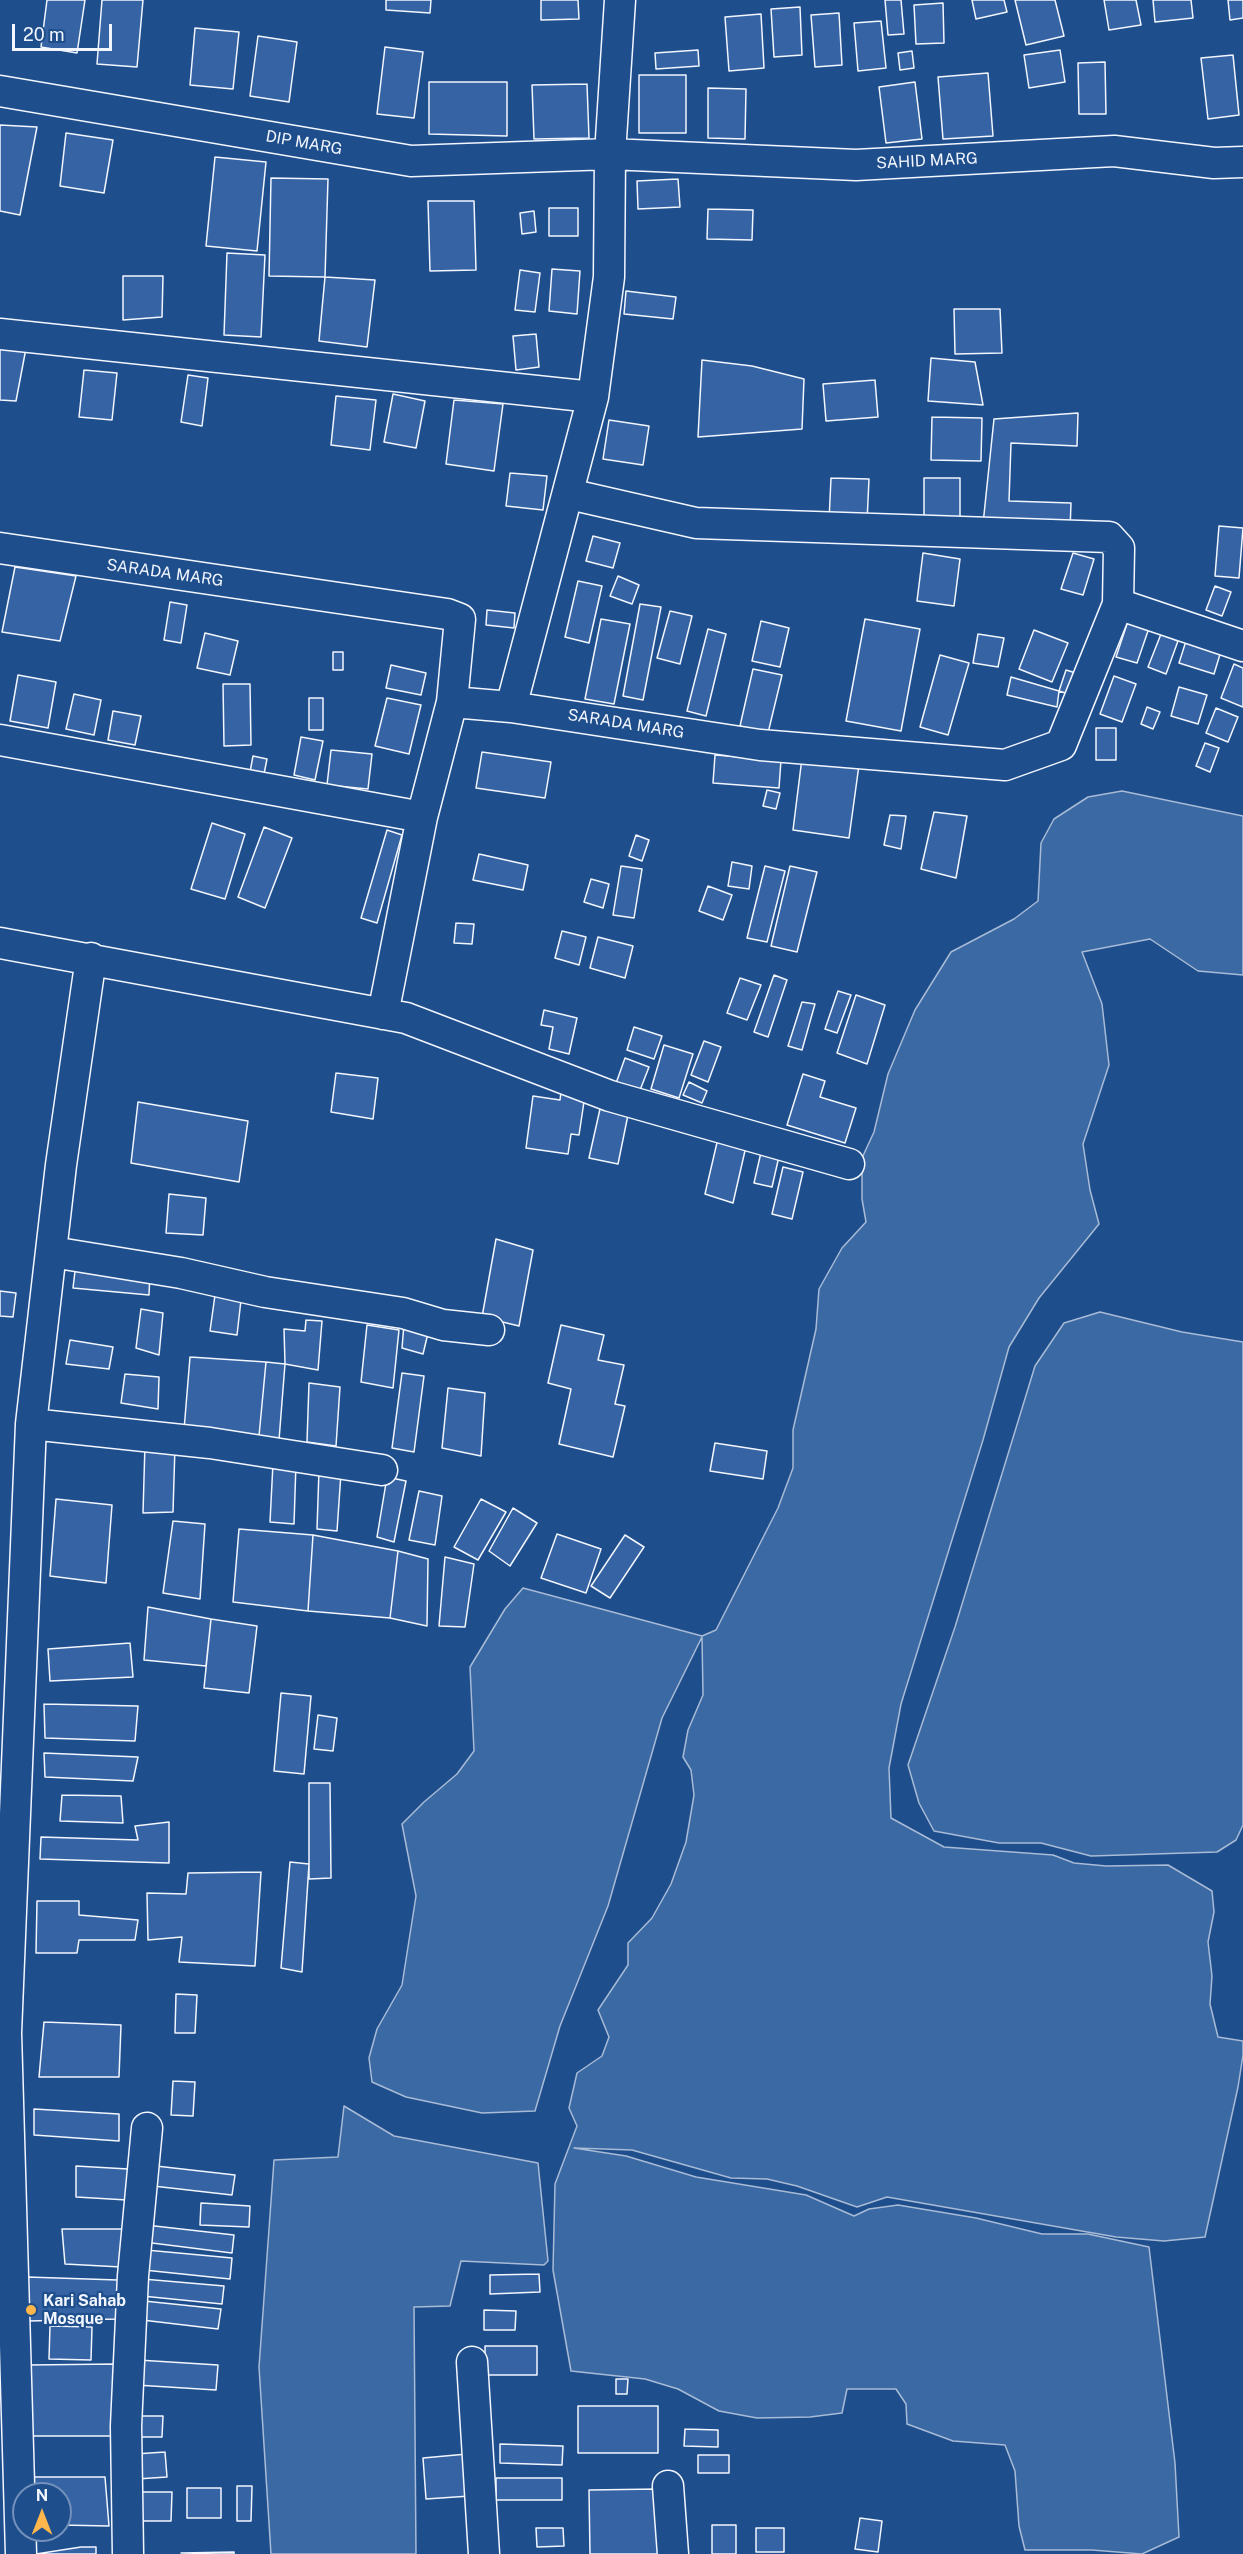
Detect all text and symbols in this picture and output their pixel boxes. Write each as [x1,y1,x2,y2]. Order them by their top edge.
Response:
scale bar [15,12,116,50]
text: 20 m [23,24,65,45]
street label: DIP MARG [264,127,344,159]
street label: SAHID MARG [876,149,978,173]
street label: SARADA MARG [105,555,225,591]
street label: SARADA MARG [566,705,686,743]
place label: Kari Sahab Mosque [43,2291,126,2329]
marker: Kari Sahab Mosque [24,2303,38,2317]
north arrow [12,2482,72,2542]
text: N [36,2486,48,2505]

